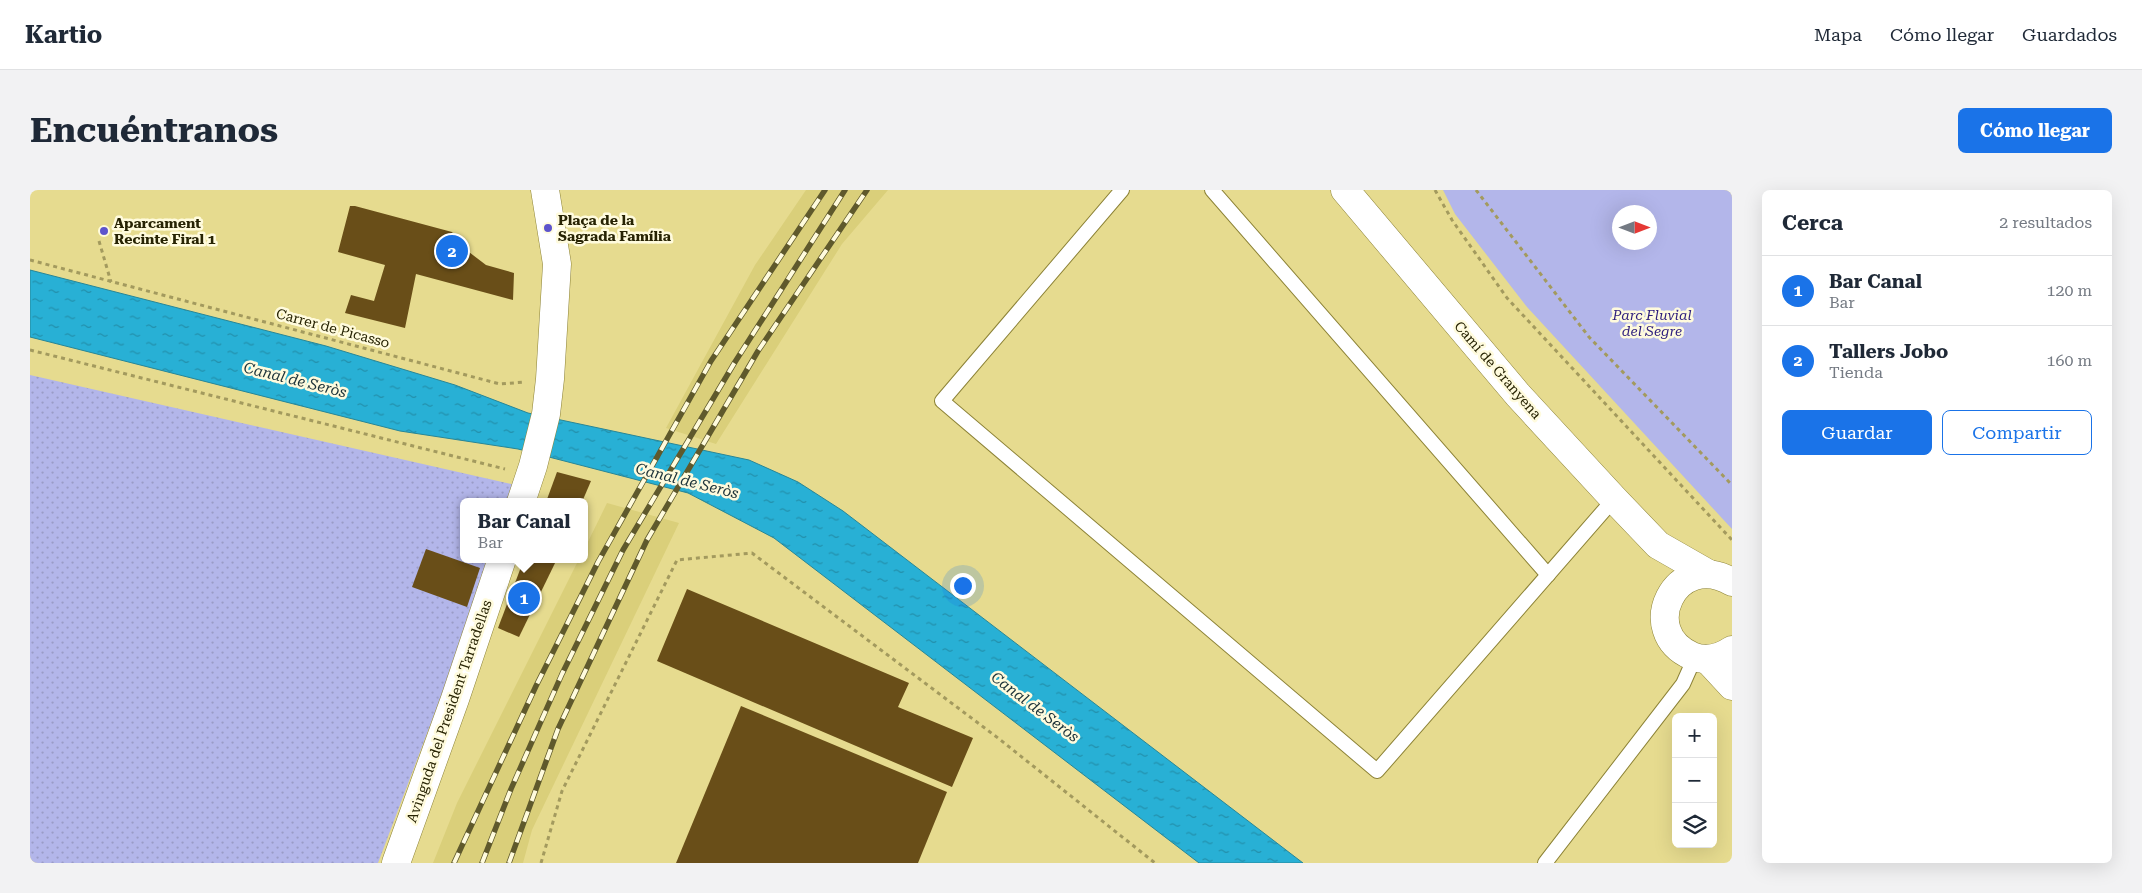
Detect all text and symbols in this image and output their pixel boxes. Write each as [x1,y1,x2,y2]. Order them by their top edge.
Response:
text: Kartio [25,21,102,49]
text: Mapa [1814,24,1862,45]
text: Cómo llegar [1890,24,1994,45]
text: Guardados [2022,24,2117,45]
button: Cómo llegar [1958,108,2112,153]
text: Encuéntranos [30,110,278,151]
north arrow [1612,205,1657,250]
text: Cerca [1782,211,1843,235]
place label: Plaça de la Sagrada Família [558,212,672,244]
text: 2 resultados [1999,213,2092,232]
place label: Aparcament Recinte Firal 1 [114,215,216,247]
marker: Plaça de la Sagrada Família [542,222,554,234]
marker: Aparcament Recinte Firal 1 [98,225,110,237]
pin: 2 [436,232,468,270]
text: Bar Canal [1829,270,1922,293]
text: 1 [1794,281,1802,300]
text: 120 m [2046,281,2092,300]
text: Bar [1829,293,1855,312]
street label: Carrer de Picasso [274,305,392,351]
park label: Parc Fluvial del Segre [1611,307,1692,339]
street label: Camí de Granyena [1451,318,1545,422]
text: Tallers Jobo [1829,340,1948,363]
text: 2 [1794,351,1802,370]
text: 160 m [2046,351,2092,370]
water label: Canal de Seròs [242,359,348,401]
text: Tienda [1829,363,1883,382]
button: Guardar [1782,410,1932,455]
button: Compartir [1942,410,2092,455]
water label: Canal de Seròs [634,460,740,502]
popup [460,498,588,563]
text: Bar Canal [478,510,570,533]
text: Bar [478,533,503,552]
your location [950,573,976,599]
pin: 1 [508,579,540,617]
street label: Avinguda del President Tarradellas [403,597,495,824]
water label: Canal de Seròs [987,668,1083,746]
map controls [1672,713,1717,848]
button: + [1672,713,1717,758]
button: − [1672,758,1717,803]
button: layers [1672,803,1717,848]

